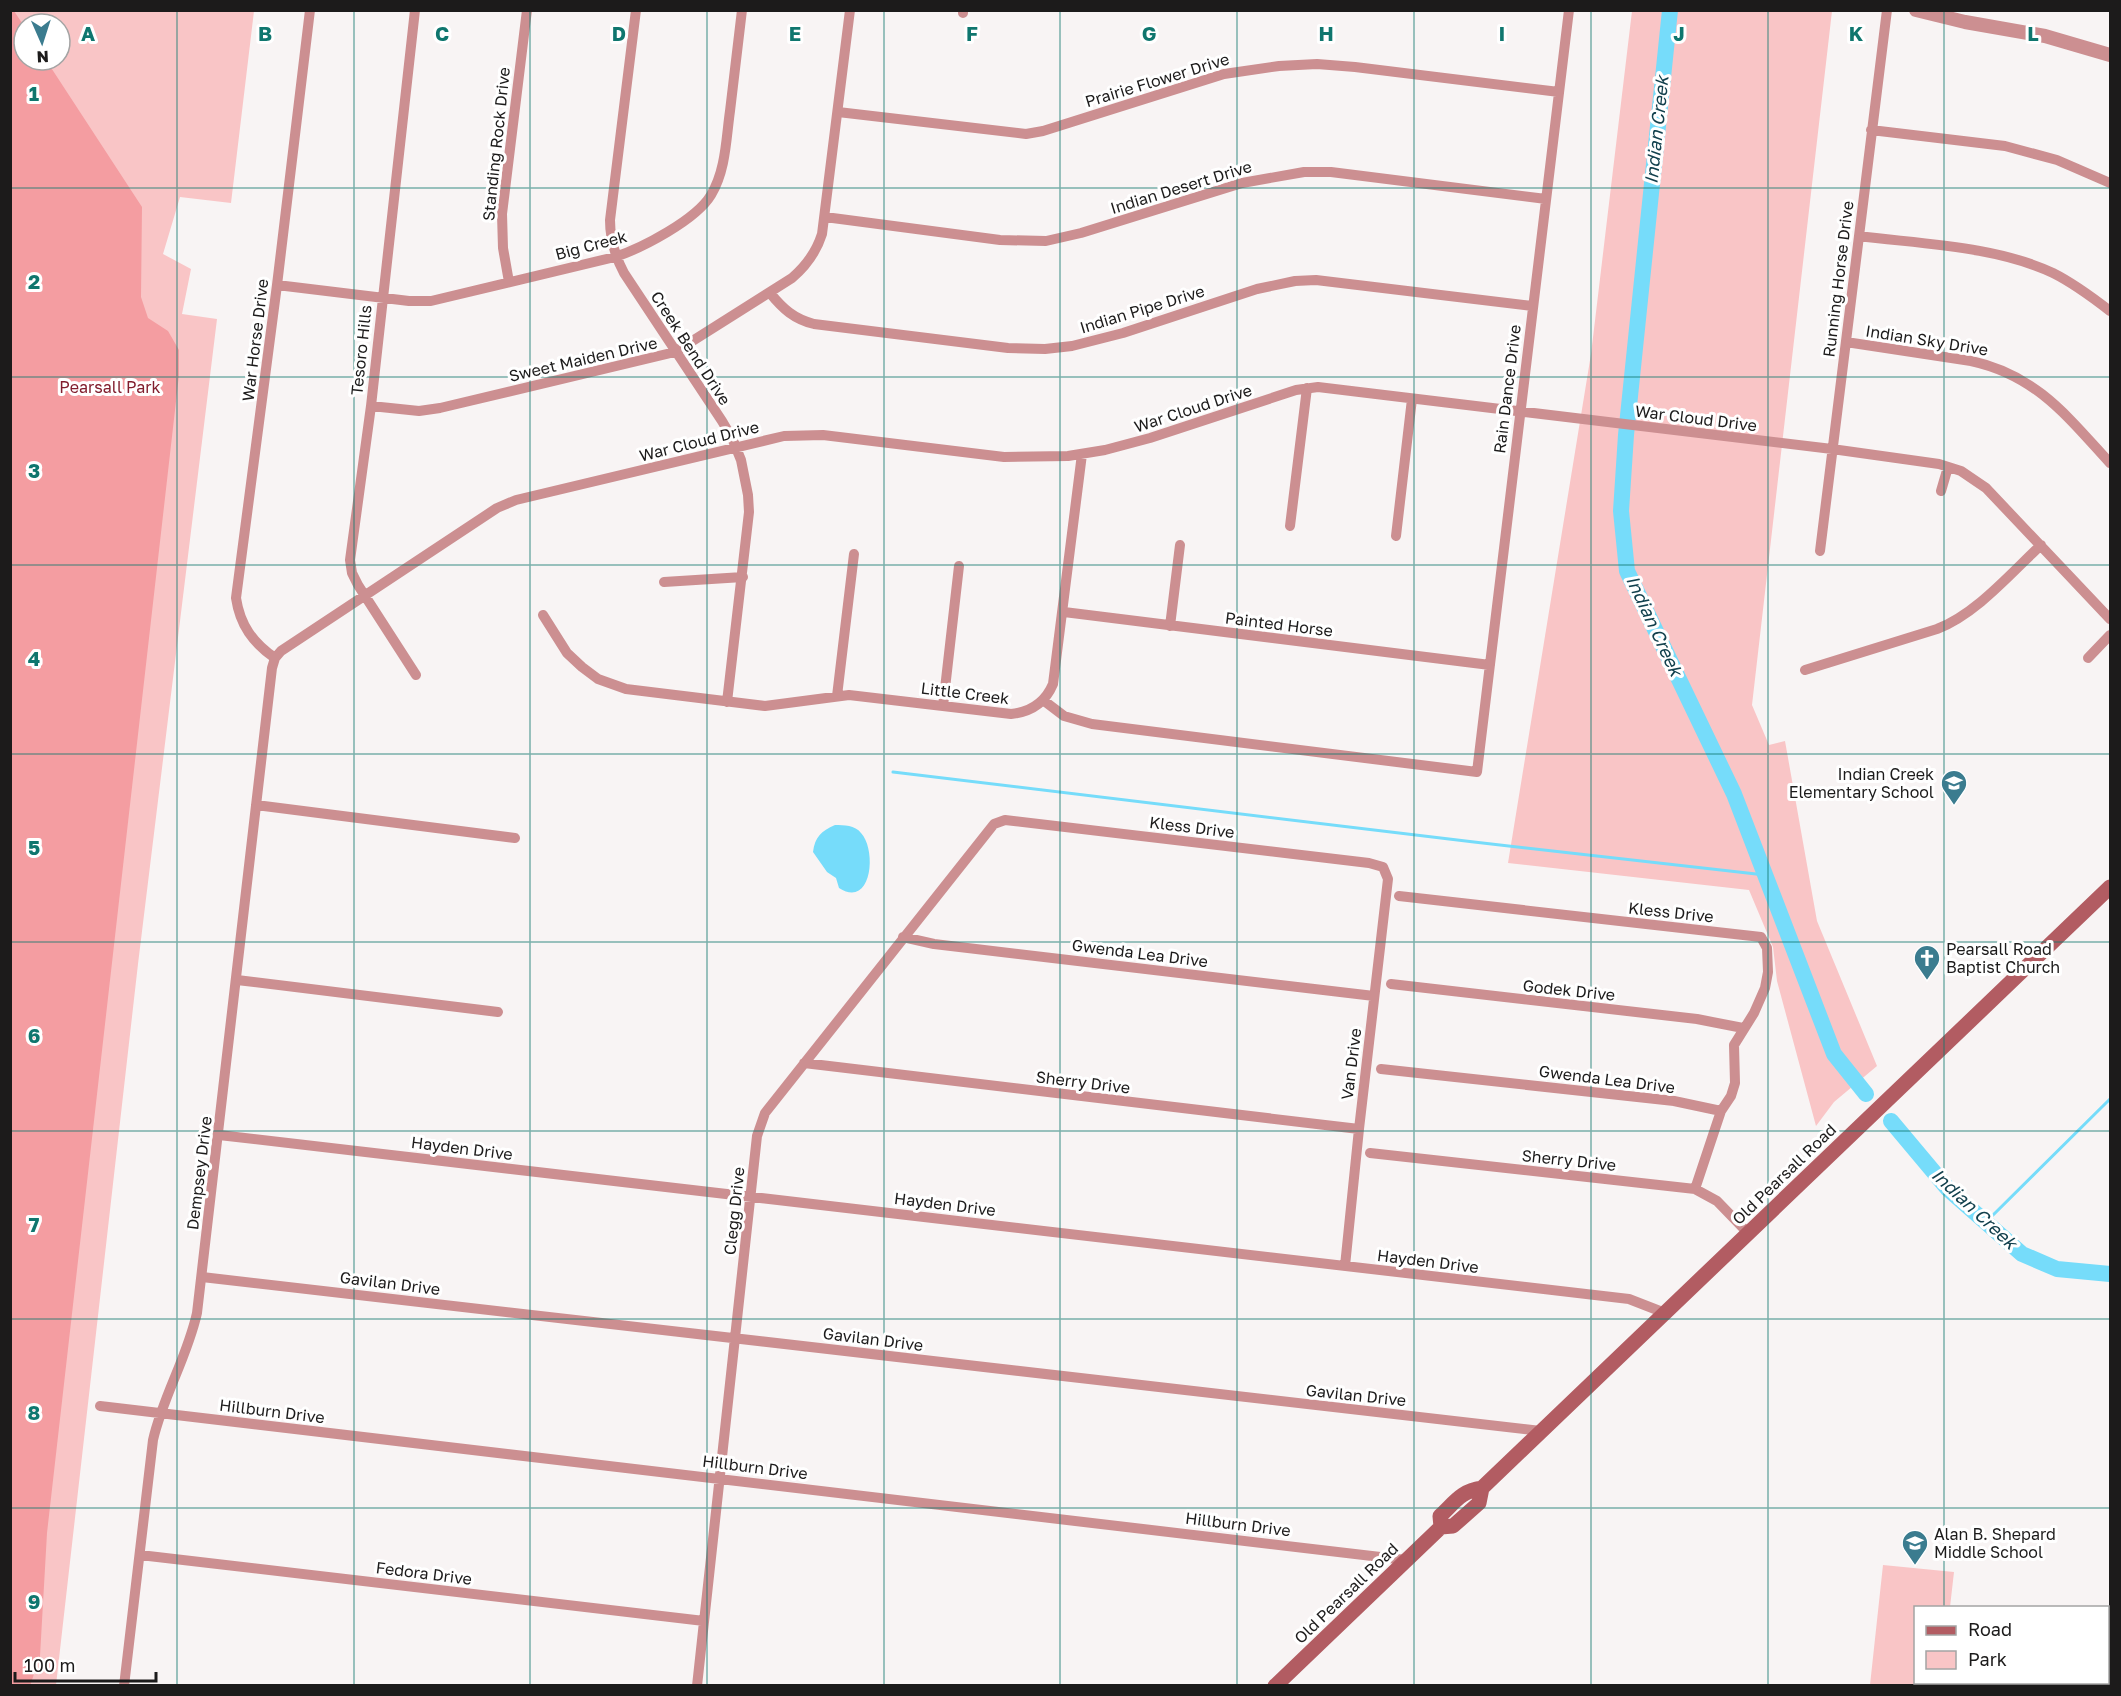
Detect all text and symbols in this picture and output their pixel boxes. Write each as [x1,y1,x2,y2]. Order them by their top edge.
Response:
north arrow [12,12,72,72]
text: A [81,21,95,45]
text: B [258,21,272,45]
text: C [435,21,449,45]
text: D [612,21,626,45]
text: E [789,21,801,45]
text: F [966,21,978,45]
text: G [1142,21,1156,45]
text: H [1318,21,1334,45]
text: I [1499,21,1505,45]
text: J [1673,21,1685,45]
text: K [1849,21,1864,45]
text: L [2027,21,2039,45]
text: N [36,47,49,67]
street label: Prairie Flower Drive [1083,49,1231,111]
street label: Standing Rock Drive [478,66,514,222]
water label: Indian Creek [1639,73,1673,185]
text: 1 [29,81,39,105]
street label: Indian Desert Drive [1108,156,1254,218]
street label: Running Horse Drive [1818,200,1858,358]
street label: Big Creek [553,226,629,264]
text: 2 [28,269,40,293]
street label: War Horse Drive [238,278,272,402]
street label: Indian Pipe Drive [1077,281,1207,337]
street label: Creek Bend Drive [647,287,735,409]
street label: Tesoro Hills [346,304,376,396]
street label: Indian Sky Drive [1864,320,1990,360]
street label: Rain Dance Drive [1489,323,1525,455]
street label: Sweet Maiden Drive [507,332,659,386]
park label: Pearsall Park [59,377,161,397]
street label: War Cloud Drive [1132,380,1254,436]
street label: War Cloud Drive [1634,401,1758,435]
street label: War Cloud Drive [637,416,761,466]
text: 3 [28,458,40,482]
water label: Indian Creek [1622,572,1689,681]
street label: Painted Horse [1224,607,1334,641]
text: 4 [28,646,40,670]
street label: Little Creek [920,678,1010,708]
place label: Indian Creek Elementary School [1789,764,1934,802]
school or university icon: Indian Creek Elementary School [1939,768,1969,806]
street label: Kless Drive [1148,812,1236,842]
text: 5 [28,835,40,859]
street label: Kless Drive [1627,898,1715,926]
street label: Gwenda Lea Drive [1071,935,1209,971]
place label: Pearsall Road Baptist Church [1946,939,2060,977]
church icon: Pearsall Road Baptist Church [1912,943,1942,981]
street label: Godek Drive [1522,975,1616,1005]
text: 6 [28,1023,40,1047]
street label: Van Drive [1337,1027,1365,1101]
street label: Gwenda Lea Drive [1538,1061,1676,1097]
street label: Sherry Drive [1035,1066,1131,1098]
street label: Dempsey Drive [182,1115,216,1231]
street label: Old Pearsall Road [1728,1119,1840,1229]
street label: Hayden Drive [410,1132,514,1164]
street label: Sherry Drive [1521,1145,1617,1175]
water label: Indian Creek [1928,1163,2023,1255]
street label: Clegg Drive [719,1166,749,1256]
street label: Hayden Drive [893,1188,997,1220]
text: 7 [29,1212,40,1236]
street label: Hayden Drive [1376,1245,1480,1277]
street label: Gavilan Drive [339,1267,441,1299]
street label: Gavilan Drive [822,1323,924,1355]
street label: Gavilan Drive [1305,1380,1407,1410]
street label: Hillburn Drive [218,1395,326,1427]
text: 8 [28,1400,40,1424]
street label: Hillburn Drive [701,1451,809,1483]
street label: Hillburn Drive [1184,1508,1292,1540]
place label: Alan B. Shepard Middle School [1934,1524,2056,1562]
school or university icon: Alan B. Shepard Middle School [1900,1528,1930,1566]
street label: Old Pearsall Road [1290,1538,1402,1648]
street label: Fedora Drive [375,1557,473,1589]
text: 9 [28,1589,40,1613]
legend [1914,1606,2109,1684]
text: Road [1968,1618,2012,1640]
scale bar [15,1645,156,1683]
text: Park [1968,1648,2007,1670]
text: 100 m [24,1654,75,1676]

